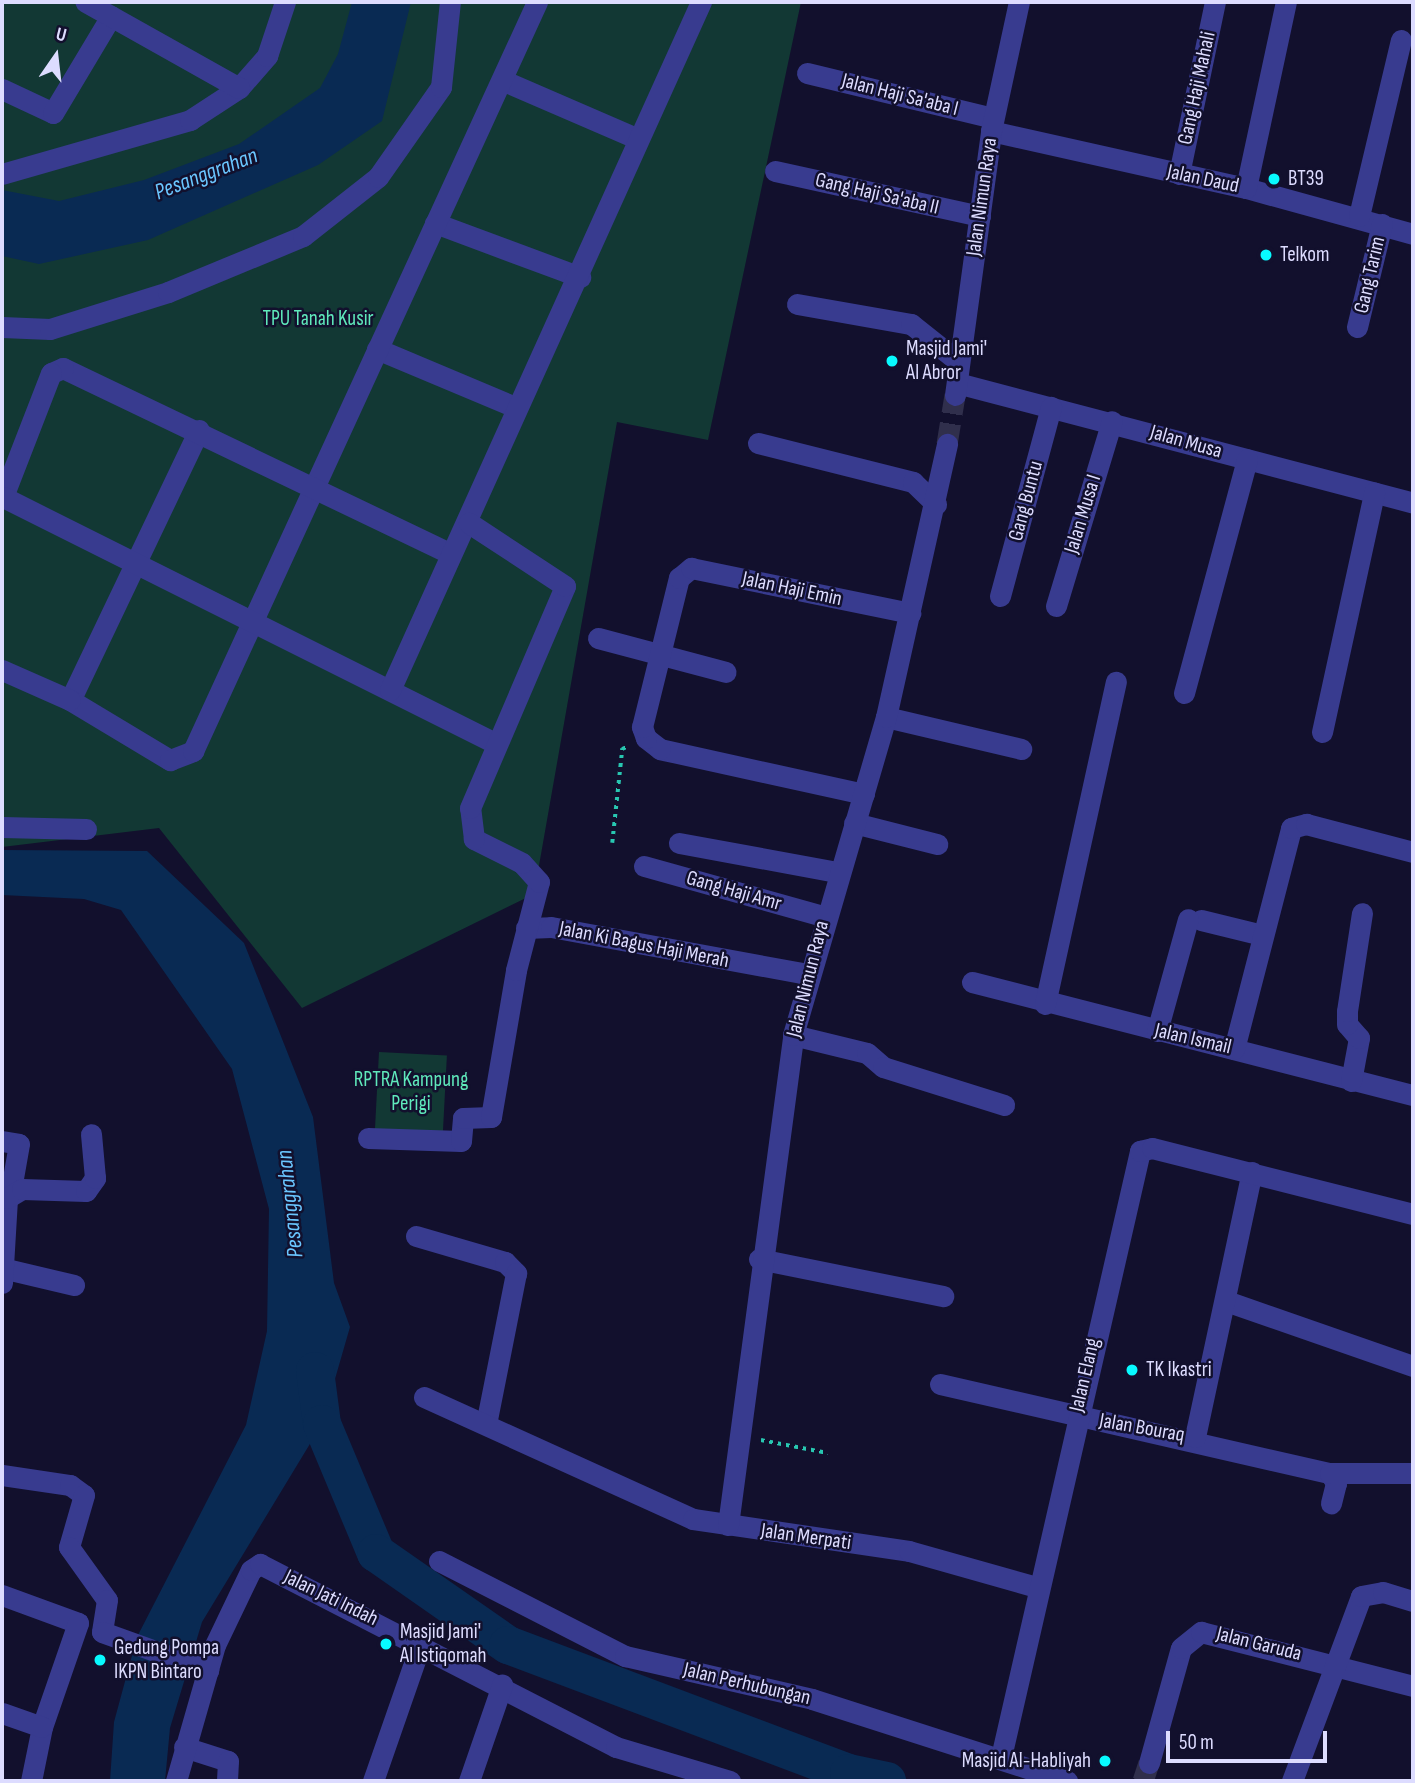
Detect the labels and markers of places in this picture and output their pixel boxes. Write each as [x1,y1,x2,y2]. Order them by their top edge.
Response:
place label: BT39 [1288,166,1324,192]
marker: BT39 [1266,171,1282,187]
place label: Telkom [1280,242,1329,268]
marker: Telkom [1258,247,1274,263]
place label: Masjid Jami' Al Abror [906,336,987,386]
marker: Masjid Jami' Al Abror [884,353,900,369]
place label: TK Ikastri [1146,1357,1212,1383]
marker: TK Ikastri [1124,1362,1140,1378]
place label: Masjid Jami' Al Istiqomah [400,1619,487,1669]
place label: Gedung Pompa IKPN Bintaro [114,1635,219,1685]
marker: Masjid Jami' Al Istiqomah [378,1636,394,1652]
marker: Gedung Pompa IKPN Bintaro [92,1652,108,1668]
place label: Masjid Al-Habliyah [962,1748,1091,1774]
marker: Masjid Al-Habliyah [1097,1753,1113,1769]

